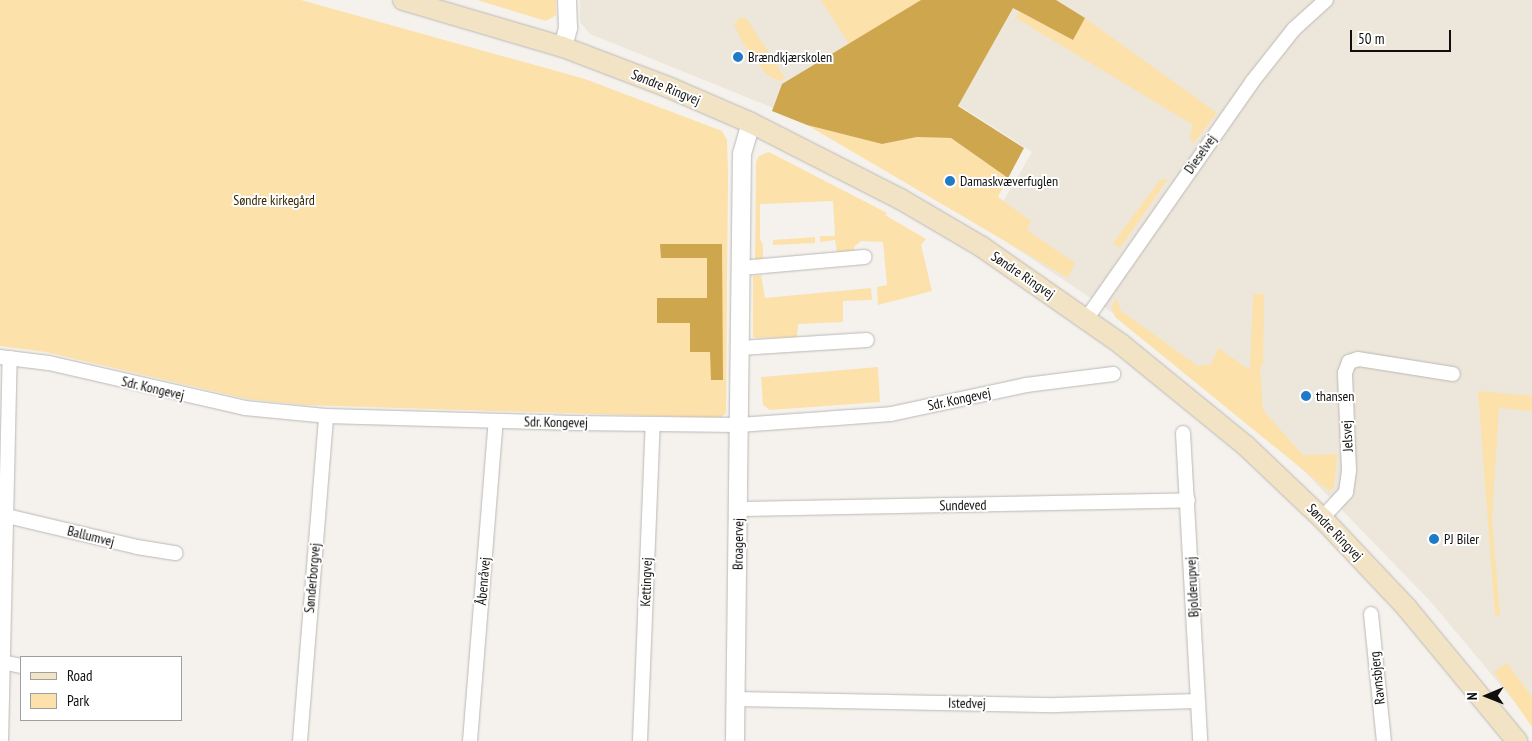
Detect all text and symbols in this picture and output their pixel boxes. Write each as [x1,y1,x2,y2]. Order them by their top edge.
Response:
scale bar [1352,20,1453,52]
text: 50 m [1358,29,1384,48]
place label: Brændkjærskolen [748,49,832,65]
marker: Brændkjærskolen [732,51,744,63]
street label: Søndre Ringvej [629,66,703,108]
street label: Dieselvej [1180,131,1220,177]
place label: Damaskvæverfuglen [960,173,1058,189]
marker: Damaskvæverfuglen [944,175,956,187]
park label: Søndre kirkegård [233,192,315,208]
street label: Søndre Ringvej [988,248,1058,302]
street label: Sdr. Kongevej [119,373,187,403]
street label: Sdr. Kongevej [925,384,993,414]
place label: thansen [1316,388,1354,404]
marker: thansen [1300,390,1312,402]
street label: Sdr. Kongevej [523,413,589,431]
street label: Jelsvej [1338,420,1356,452]
street label: Sundeved [939,496,987,514]
street label: Søndre Ringvej [1304,500,1366,564]
street label: Broagervej [729,518,747,570]
street label: Ballumvej [66,522,116,550]
place label: PJ Biler [1444,531,1479,547]
marker: PJ Biler [1428,533,1440,545]
street label: Sønderborgvej [301,542,323,614]
street label: Åbenråvej [473,556,493,606]
street label: Bjolderupvej [1182,556,1202,618]
street label: Kettingvej [637,557,655,607]
street label: Ravnsbjerg [1366,651,1388,705]
legend [20,656,182,721]
text: Road [67,666,93,685]
north arrow [1462,671,1512,721]
text: Park [67,691,89,710]
text: N [1463,692,1481,700]
street label: Istedvej [948,694,986,712]

